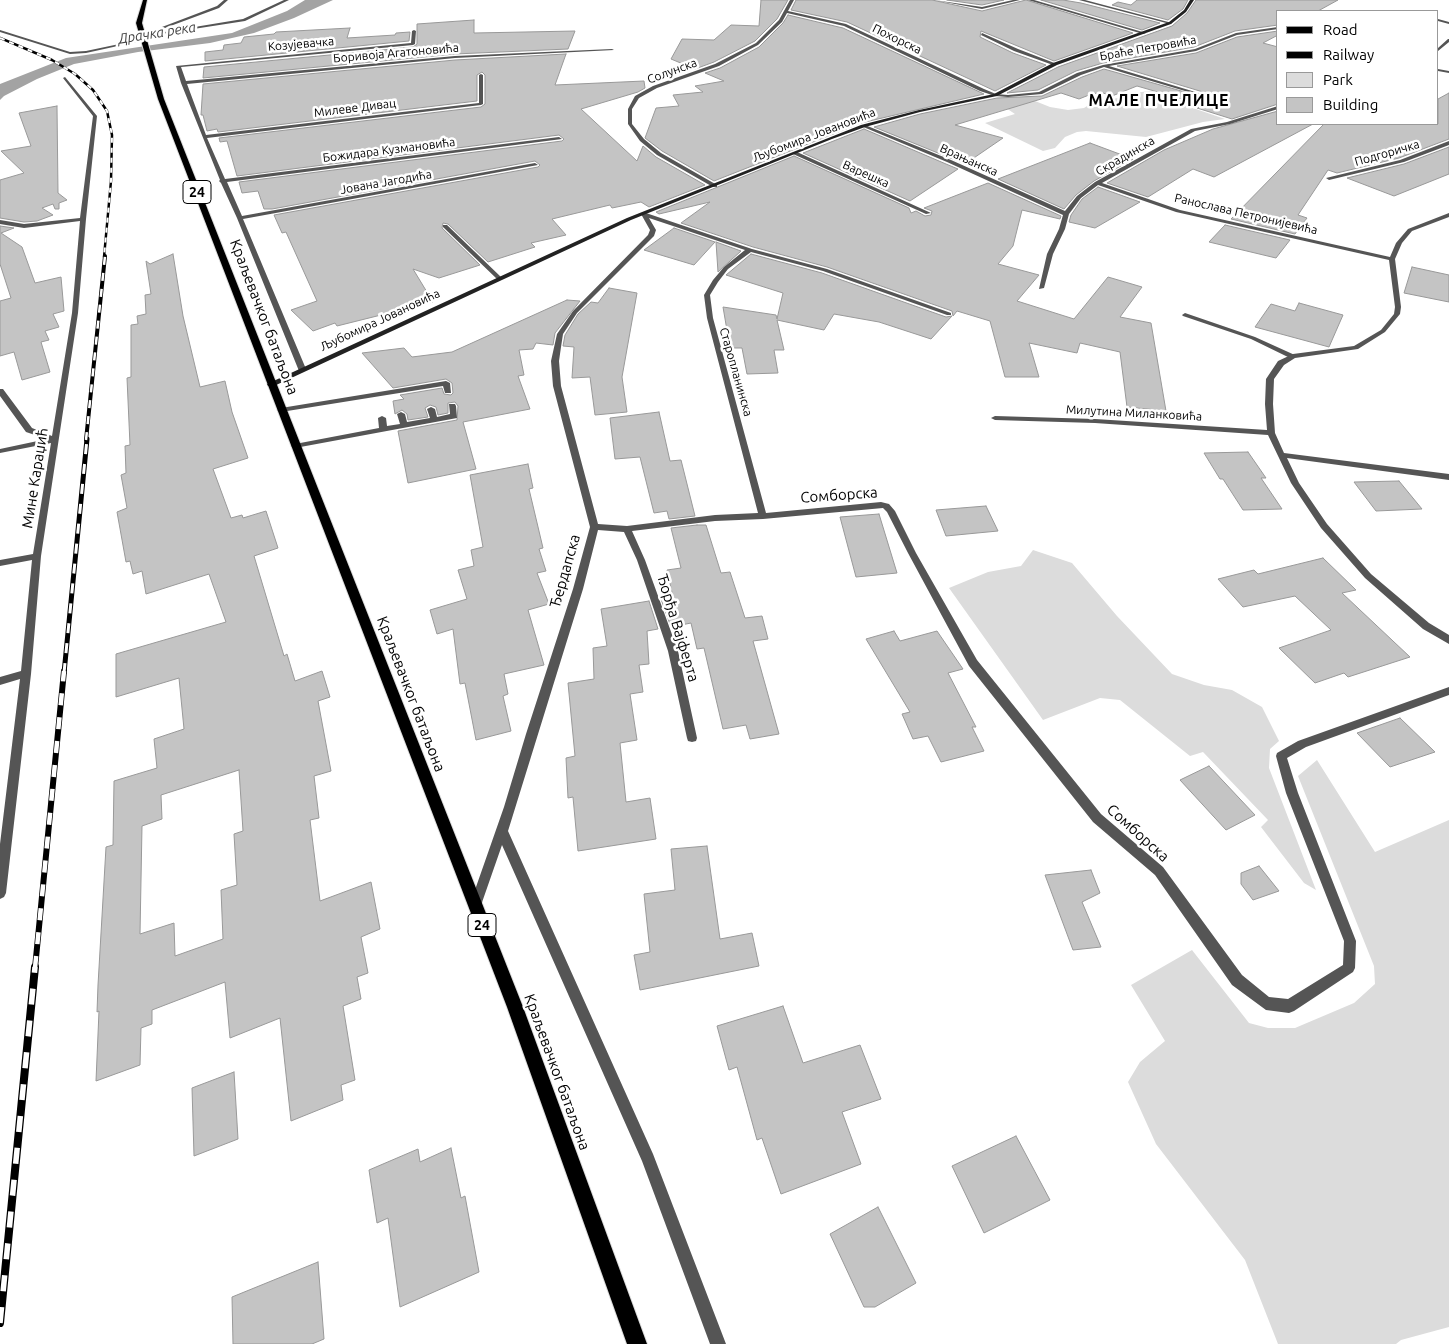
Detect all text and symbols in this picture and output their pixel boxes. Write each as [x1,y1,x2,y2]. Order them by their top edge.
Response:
legend [1276,10,1439,125]
water label: Драчка река [117,19,197,47]
street label: Похорска [870,21,924,57]
text: Road [1323,21,1358,38]
street label: Браће Петровића [1099,32,1197,64]
street label: Козујевачка [267,34,335,54]
street label: Боривоја Агатоновића [333,40,459,66]
text: Railway [1323,46,1374,63]
street label: Солунска [645,55,699,87]
text: Park [1323,71,1353,88]
district label: МАЛЕ ПЧЕЛИЦЕ [1087,91,1231,111]
street label: Милеве Дивац [313,96,397,120]
text: Building [1323,96,1378,113]
street label: Љубомира Јовановића [751,105,877,165]
street label: Скрадинска [1093,133,1157,179]
street label: Божидара Кузмановића [322,135,456,165]
street label: Подгоричка [1353,137,1421,169]
street label: Врањанска [938,141,1000,179]
street label: Варешка [840,157,892,191]
street label: Јована Јагодића [339,167,433,197]
road number: 24 [183,180,211,203]
street label: Ранослава Петронијевића [1173,191,1319,237]
street label: Краљевачког батаљона [226,237,302,397]
street label: Љубомира Јовановића [318,286,442,354]
street label: Старопланинска [716,326,756,418]
street label: Милутина Миланковића [1066,402,1202,424]
street label: Мине Караџић [18,426,52,530]
street label: Сомборска [800,483,878,507]
street label: Ђердапска [546,532,584,610]
street label: Ђорђа Вајферта [653,572,703,684]
street label: Краљевачког батаљона [373,614,449,774]
street label: Сомборска [1103,800,1173,866]
road number: 24 [468,914,496,936]
street label: Краљевачког батаљона [520,991,594,1153]

